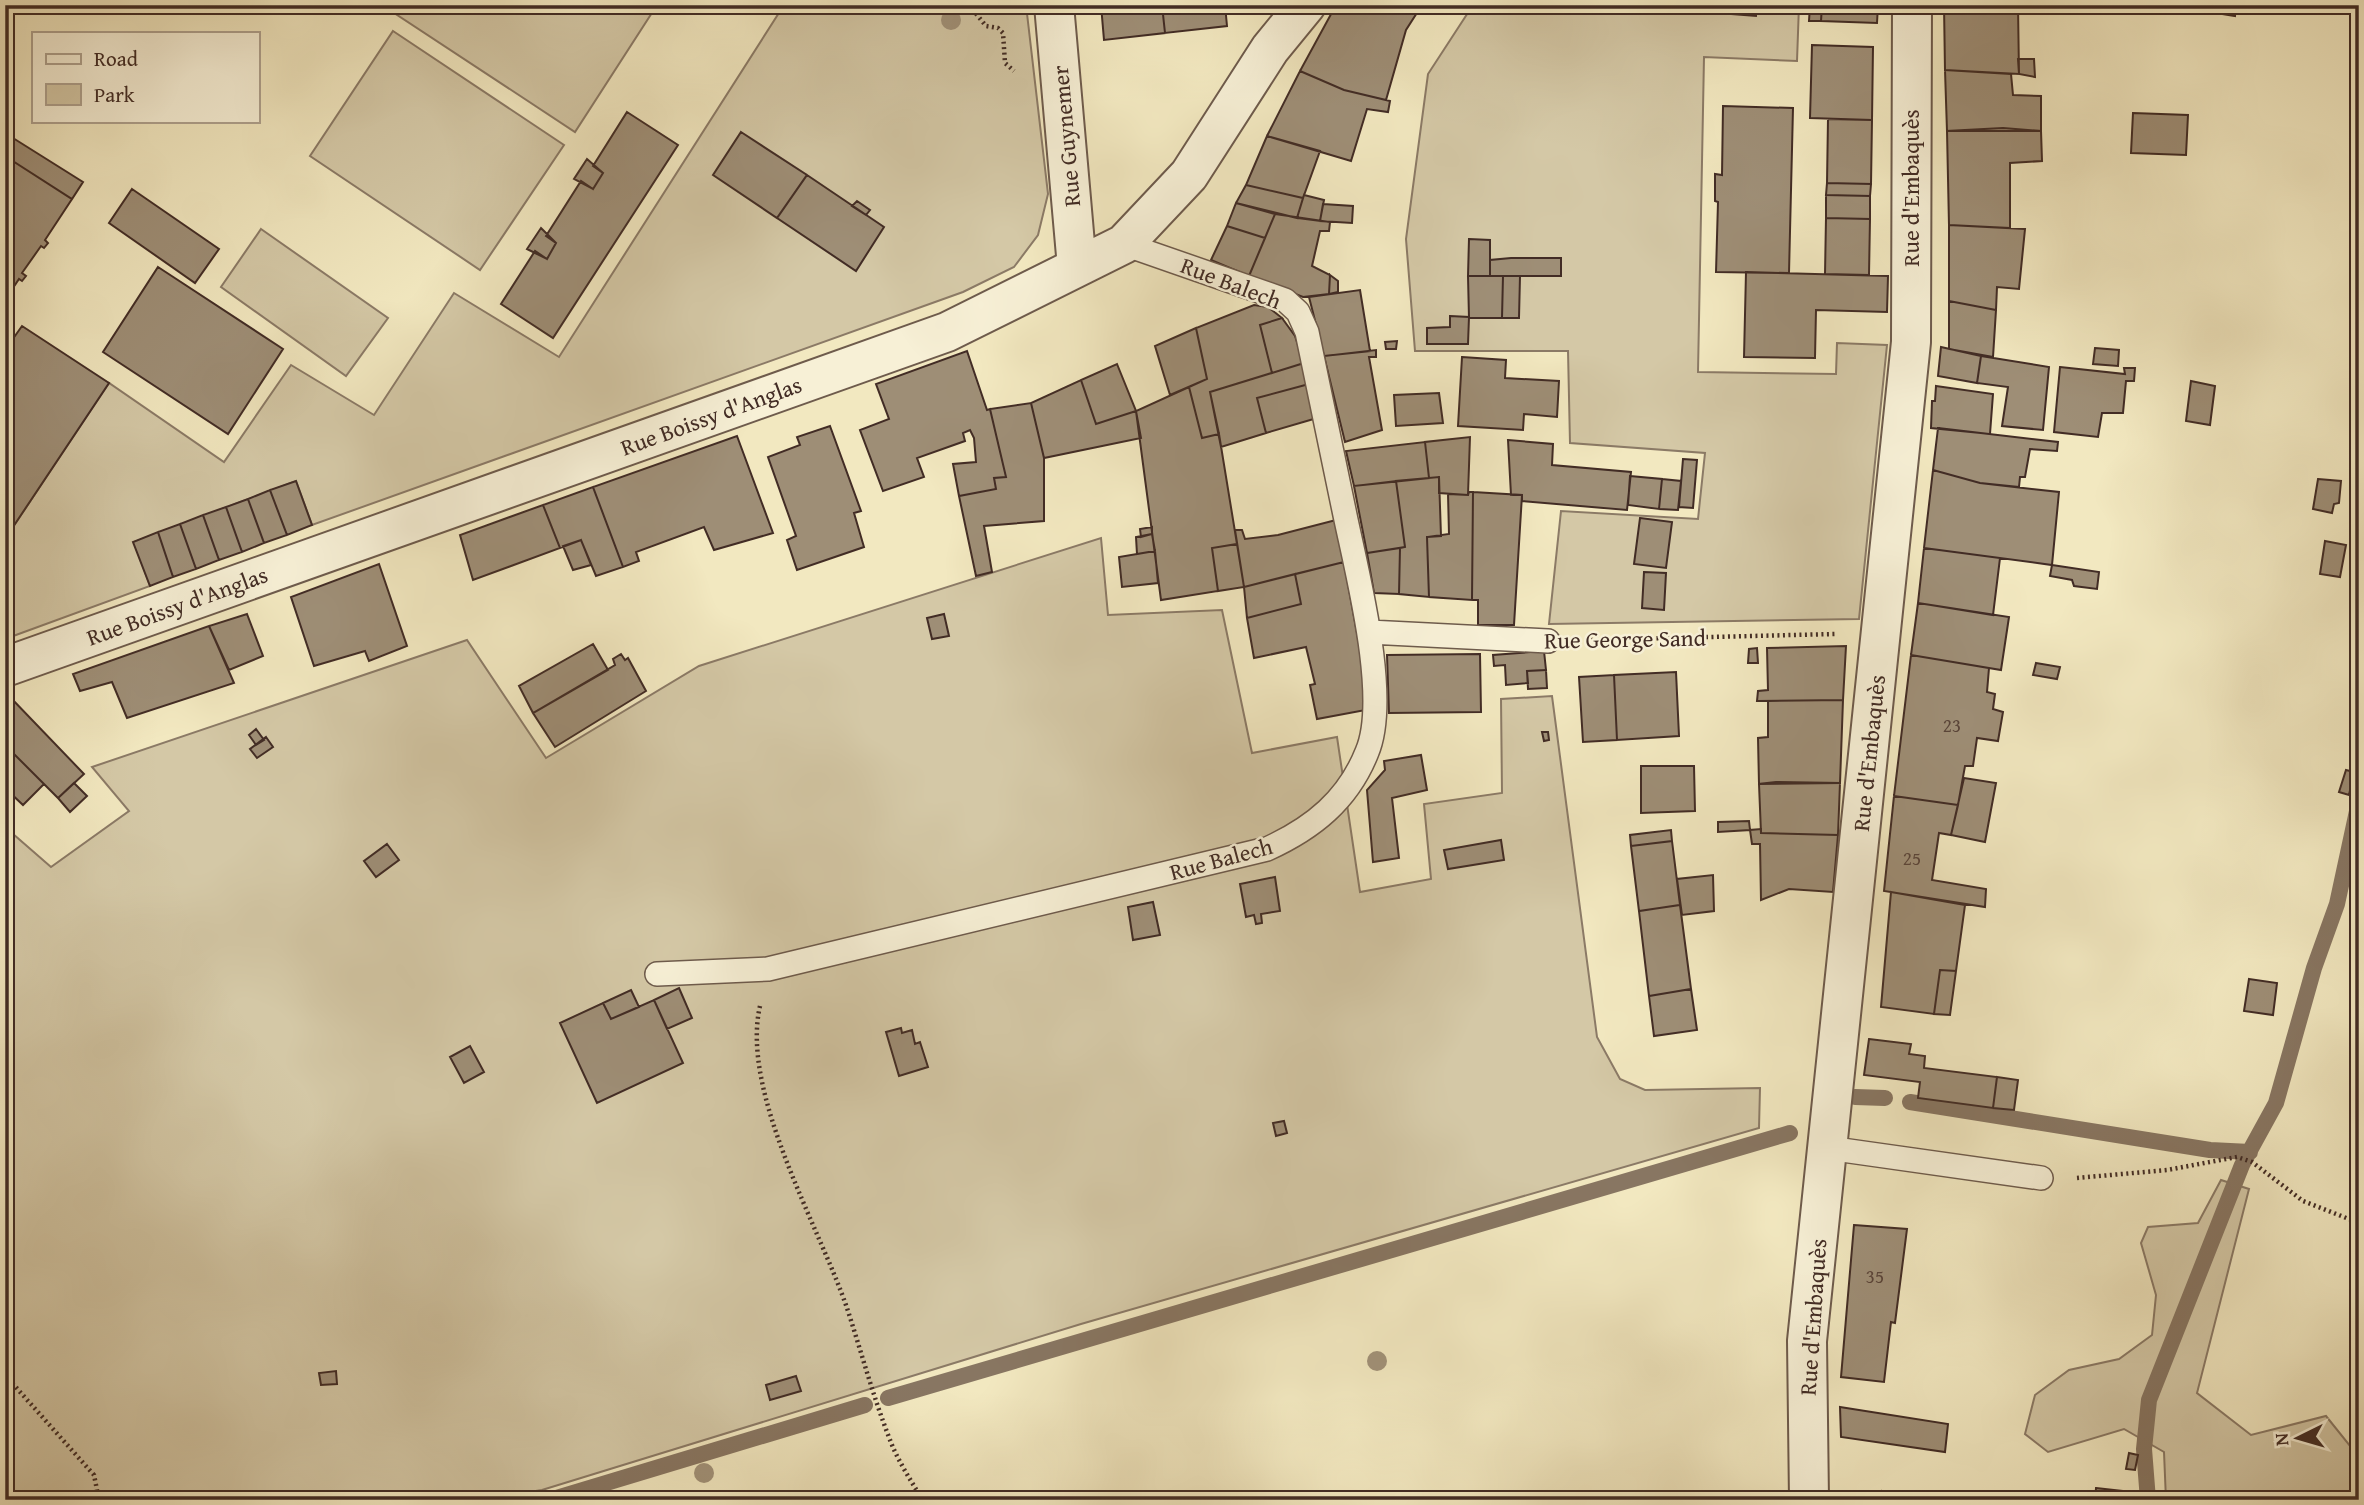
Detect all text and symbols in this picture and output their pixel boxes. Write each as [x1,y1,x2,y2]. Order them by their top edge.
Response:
legend [32,32,259,122]
text: Road [94,43,139,74]
street label: Rue Guynemer [1043,63,1088,208]
text: Park [94,79,135,110]
street label: Rue d'Embaquès [1894,109,1927,267]
street label: Rue Balech [1176,248,1286,317]
street label: Rue Boissy d'Anglas [616,367,806,464]
street label: Rue Boissy d'Anglas [82,557,272,654]
street label: Rue George Sand [1544,621,1707,656]
street label: Rue d'Embaquès [1844,673,1893,833]
house number: 23 [1943,711,1961,739]
street label: Rue Balech [1166,829,1276,888]
house number: 25 [1903,844,1921,872]
street label: Rue d'Embaquès [1791,1237,1834,1397]
house number: 35 [1866,1262,1884,1290]
north arrow [2262,1404,2332,1474]
text: N [2267,1432,2296,1447]

